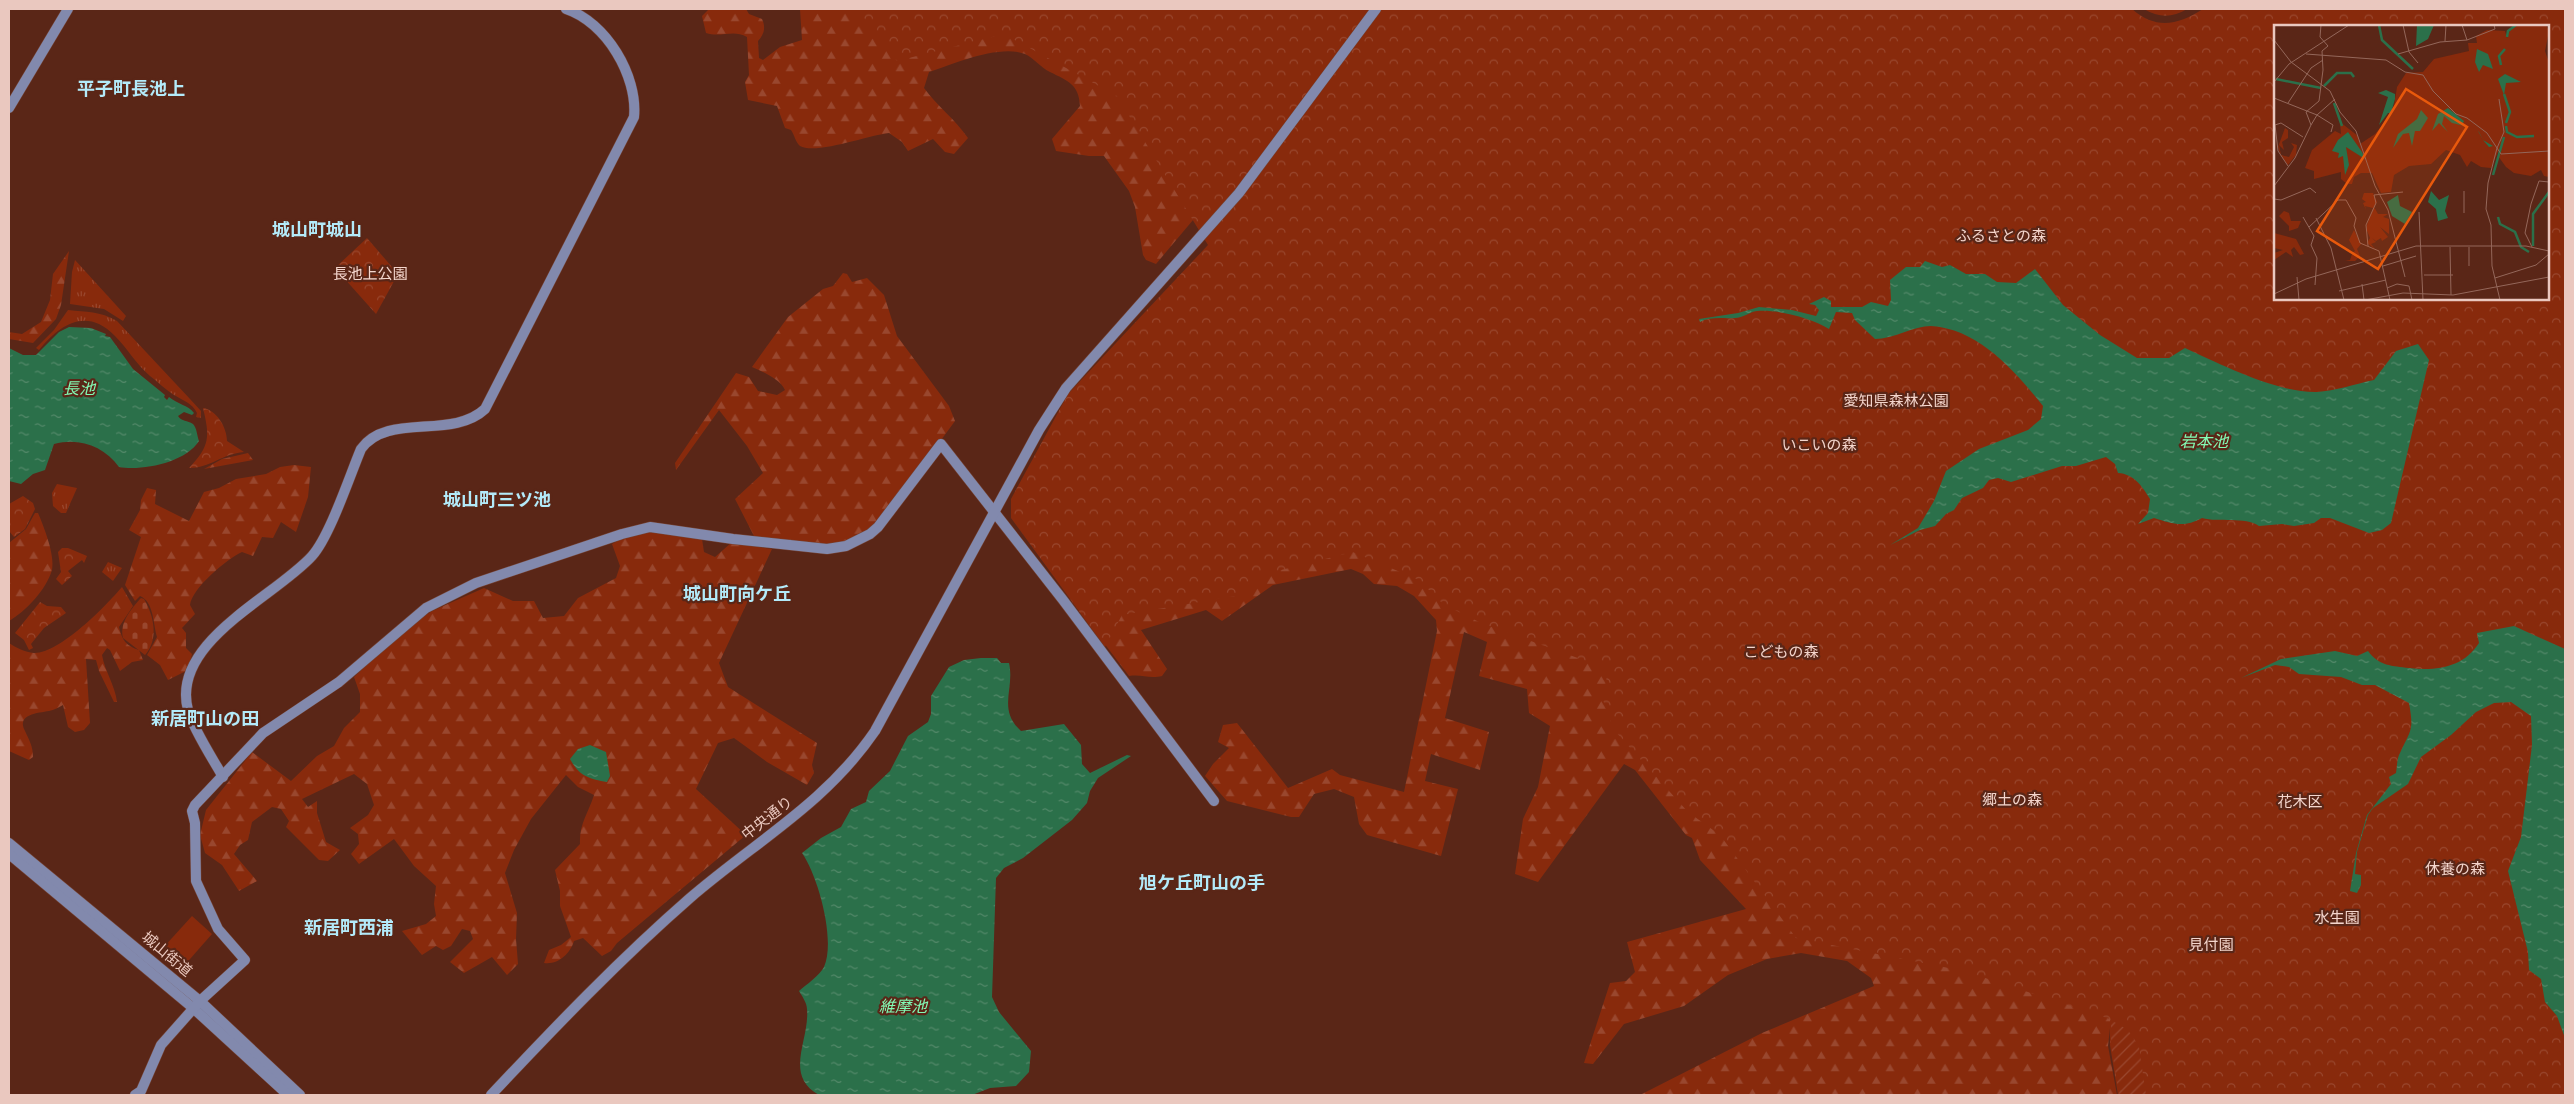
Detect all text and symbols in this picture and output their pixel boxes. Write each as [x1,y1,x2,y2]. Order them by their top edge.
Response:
inset map [2274,25,2549,300]
district label: 平子町長池上 [77,78,185,100]
district label: 城山町城山 [272,219,362,241]
park label: ふるさとの森 [1956,227,2046,245]
park label: 長池上公園 [332,265,408,283]
water label: 長池 [63,379,97,398]
park label: 愛知県森林公園 [1843,392,1949,410]
water label: 岩本池 [2180,432,2230,451]
park label: いこいの森 [1781,436,1857,454]
district label: 城山町三ツ池 [443,489,551,511]
district label: 城山町向ケ丘 [683,583,791,605]
park label: こどもの森 [1743,643,1819,661]
district label: 新居町山の田 [151,708,259,730]
park label: 郷土の森 [1982,791,2042,809]
street label: 中央通り [738,792,796,844]
park label: 花木区 [2277,793,2323,811]
park label: 休養の森 [2425,860,2485,878]
district label: 旭ケ丘町山の手 [1139,872,1265,894]
park label: 水生園 [2314,909,2360,927]
district label: 新居町西浦 [304,917,394,939]
street label: 城山街道 [138,928,196,980]
park label: 見付園 [2188,936,2234,954]
water label: 維摩池 [879,997,929,1016]

